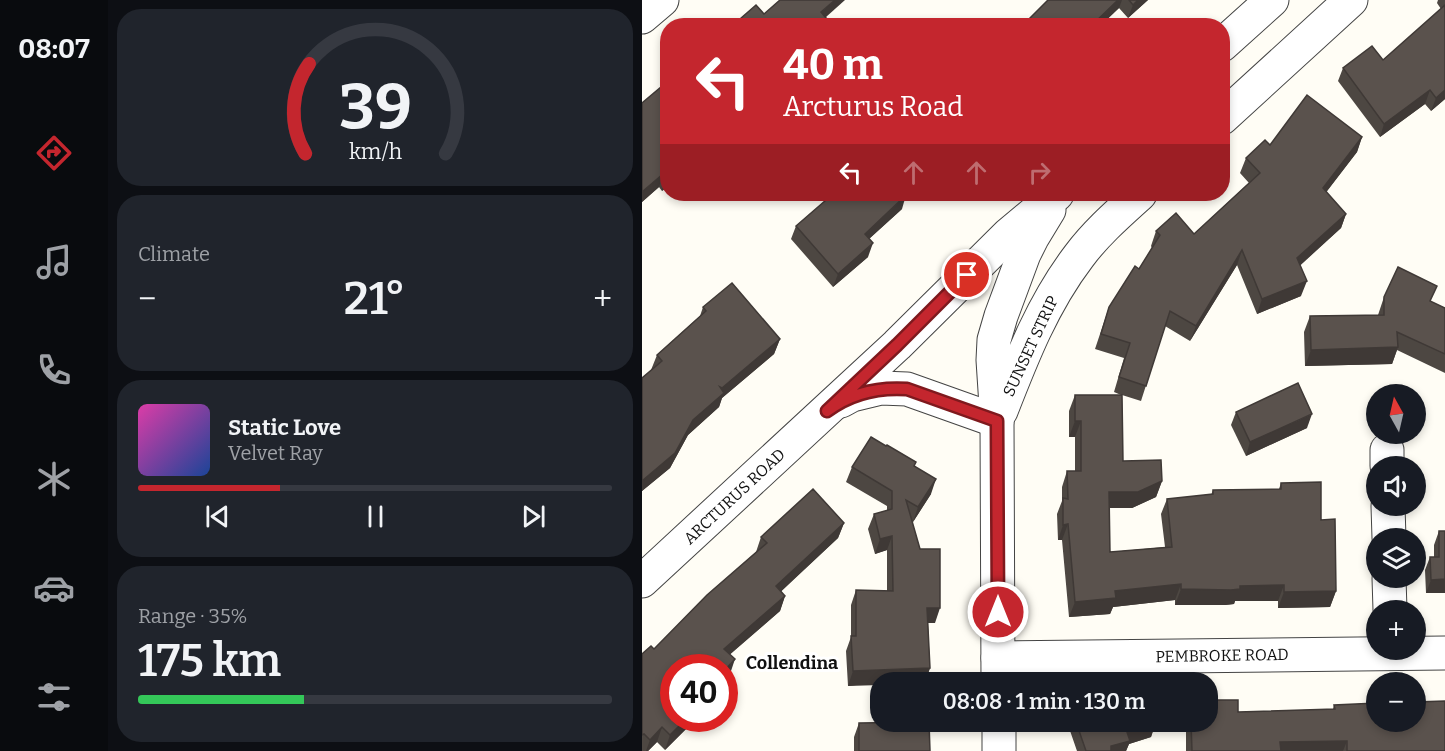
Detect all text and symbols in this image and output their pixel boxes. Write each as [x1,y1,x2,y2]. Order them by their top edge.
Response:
text: 08:07 [18,33,90,65]
text: 40 m [783,40,883,90]
icon: left [684,42,762,120]
text: 39 [339,70,411,145]
text: Arcturus Road [783,91,963,123]
icon: directions [33,132,75,174]
text: km/h [348,140,402,166]
icon: left [834,156,867,189]
icon: ahead [897,156,930,189]
icon: ahead [960,156,993,189]
icon: right [1023,156,1056,189]
icon: music [33,241,75,283]
text: Climate [138,242,210,266]
pin [941,249,992,300]
icon: arrive [950,258,983,291]
text: 21° [344,272,406,326]
text: − [138,279,156,319]
text: + [593,279,612,319]
street label: SUNSET STRIP [999,293,1062,400]
icon: phone [33,349,75,391]
north arrow [1366,384,1426,444]
map controls [1366,384,1426,732]
text: Static Love [228,414,341,441]
text: Velvet Ray [228,441,323,465]
street label: ARCTURUS ROAD [680,445,789,548]
button: sound [1366,456,1426,516]
icon: climate [33,458,75,500]
icon: previous [201,500,234,533]
icon: pause [359,500,392,533]
icon: next [517,500,550,533]
button: layers [1366,528,1426,588]
icon: car [33,567,75,609]
position arrow [966,580,1030,644]
button: + [1366,600,1426,660]
text: Range · 35% [138,604,248,628]
text: 175 km [138,634,281,688]
street label: PEMBROKE ROAD [1155,645,1289,666]
district label: Collendina [746,652,838,674]
speed limit sign: 40 [660,654,738,732]
button: − [1366,672,1426,732]
icon: filters [33,676,75,718]
text: 08:08 · 1 min · 130 m [943,688,1145,715]

